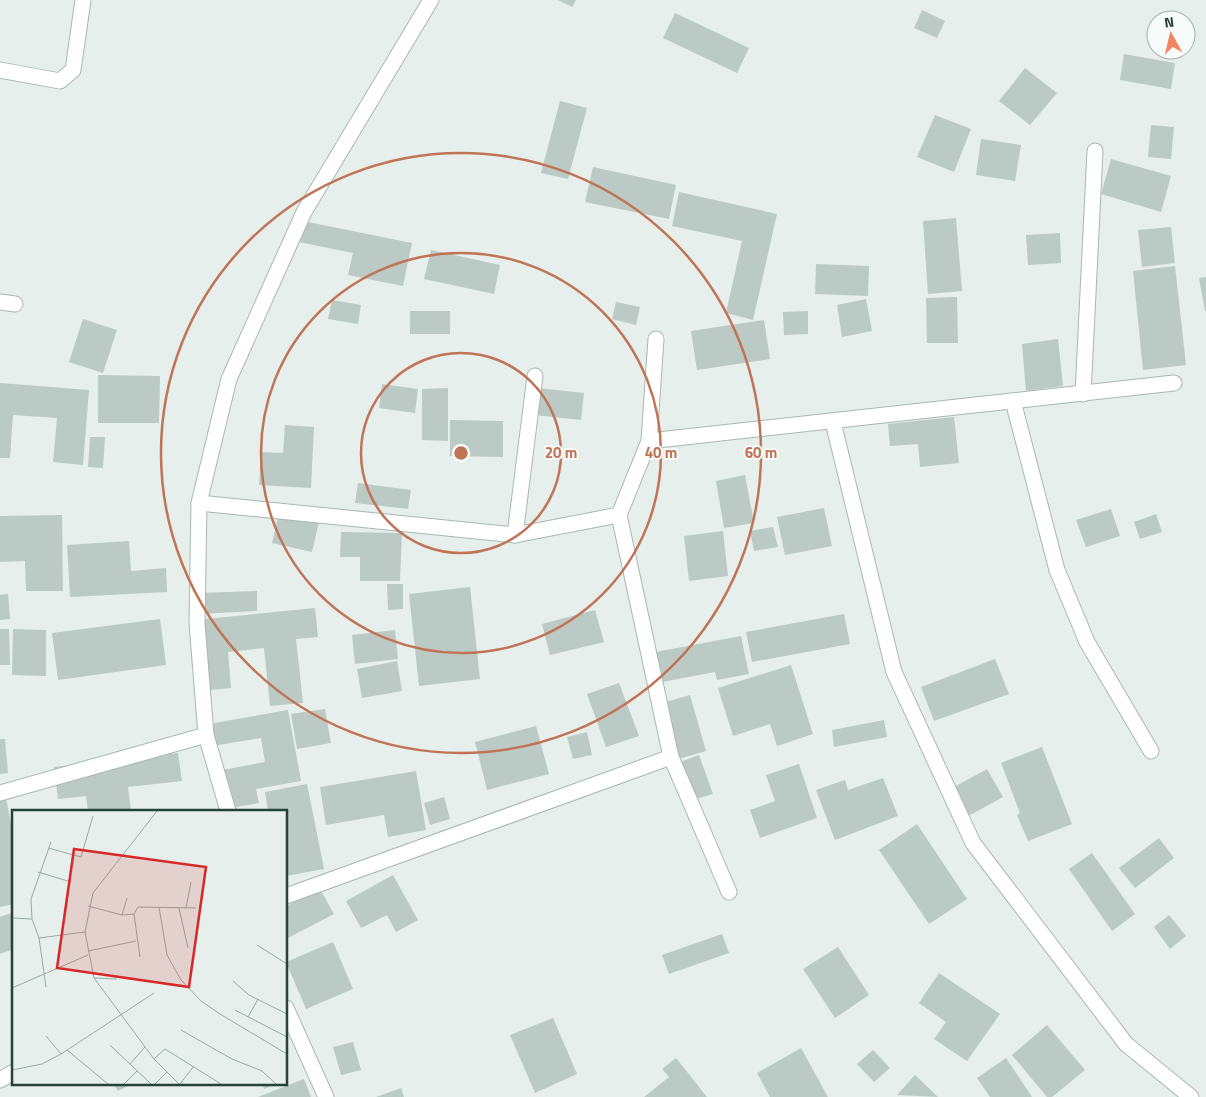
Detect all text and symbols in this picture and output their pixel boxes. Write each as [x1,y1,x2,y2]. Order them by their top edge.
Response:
north arrow [1146,10,1196,60]
text: N [1163,11,1175,33]
text: 20 m [545,441,577,464]
text: 40 m [645,441,677,464]
text: 60 m [745,441,777,464]
centre of rings [452,444,470,462]
inset map [12,810,288,1084]

